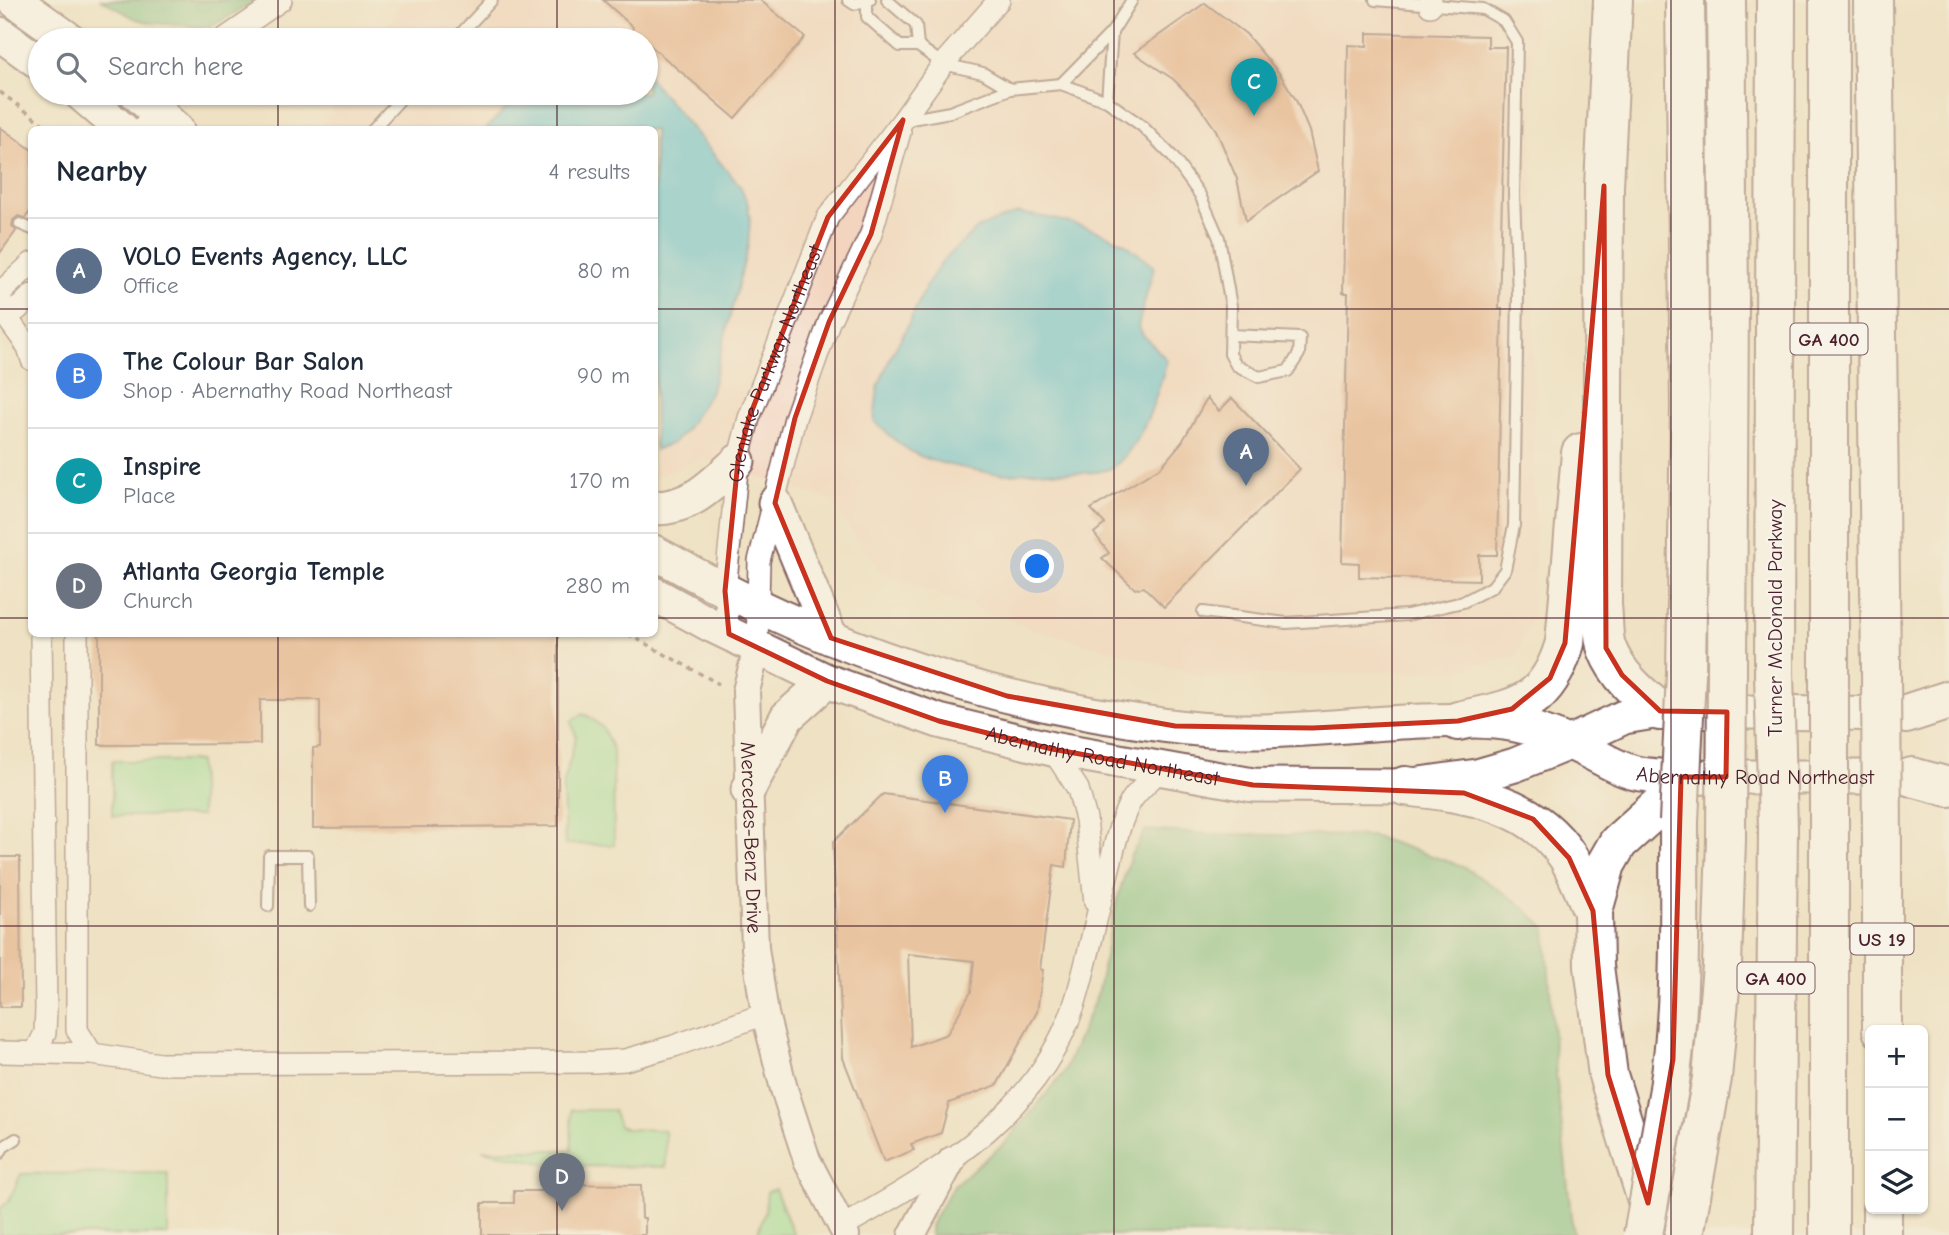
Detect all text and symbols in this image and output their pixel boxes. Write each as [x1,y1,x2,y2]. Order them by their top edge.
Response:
search box [28,28,658,105]
icon: search [52,48,90,86]
text: Search here [108,52,243,82]
pin: C [1231,58,1277,116]
text: Nearby [56,154,147,189]
text: 4 results [548,158,630,185]
street label: Glenlake Parkway Northeast [724,240,828,483]
text: VOLO Events Agency, LLC [123,242,408,272]
text: A [73,257,85,284]
text: 80 m [577,257,630,284]
text: Office [123,272,178,299]
road number: GA 400 [1790,324,1868,354]
text: The Colour Bar Salon [123,347,364,377]
text: B [72,362,86,389]
text: 90 m [577,362,630,389]
text: Shop · Abernathy Road Northeast [123,377,452,404]
pin: A [1223,428,1269,486]
text: Inspire [123,452,201,482]
text: C [72,467,86,494]
text: 170 m [569,467,630,494]
text: Place [123,482,175,509]
street label: Turner McDonald Parkway [1763,499,1787,737]
your location [1020,549,1054,583]
text: Atlanta Georgia Temple [123,557,384,587]
text: D [72,572,86,599]
text: 280 m [565,572,630,599]
text: Church [123,587,193,614]
street label: Abernathy Road Northeast [983,721,1222,791]
street label: Mercedes-Benz Drive [736,741,766,934]
pin: B [922,755,968,813]
street label: Abernathy Road Northeast [1635,762,1875,789]
road number: US 19 [1850,923,1913,954]
road number: GA 400 [1738,962,1814,994]
map controls [1865,1025,1928,1214]
button: + [1865,1025,1928,1088]
button: − [1865,1088,1928,1151]
button: layers [1865,1151,1928,1214]
pin: D [539,1153,585,1211]

